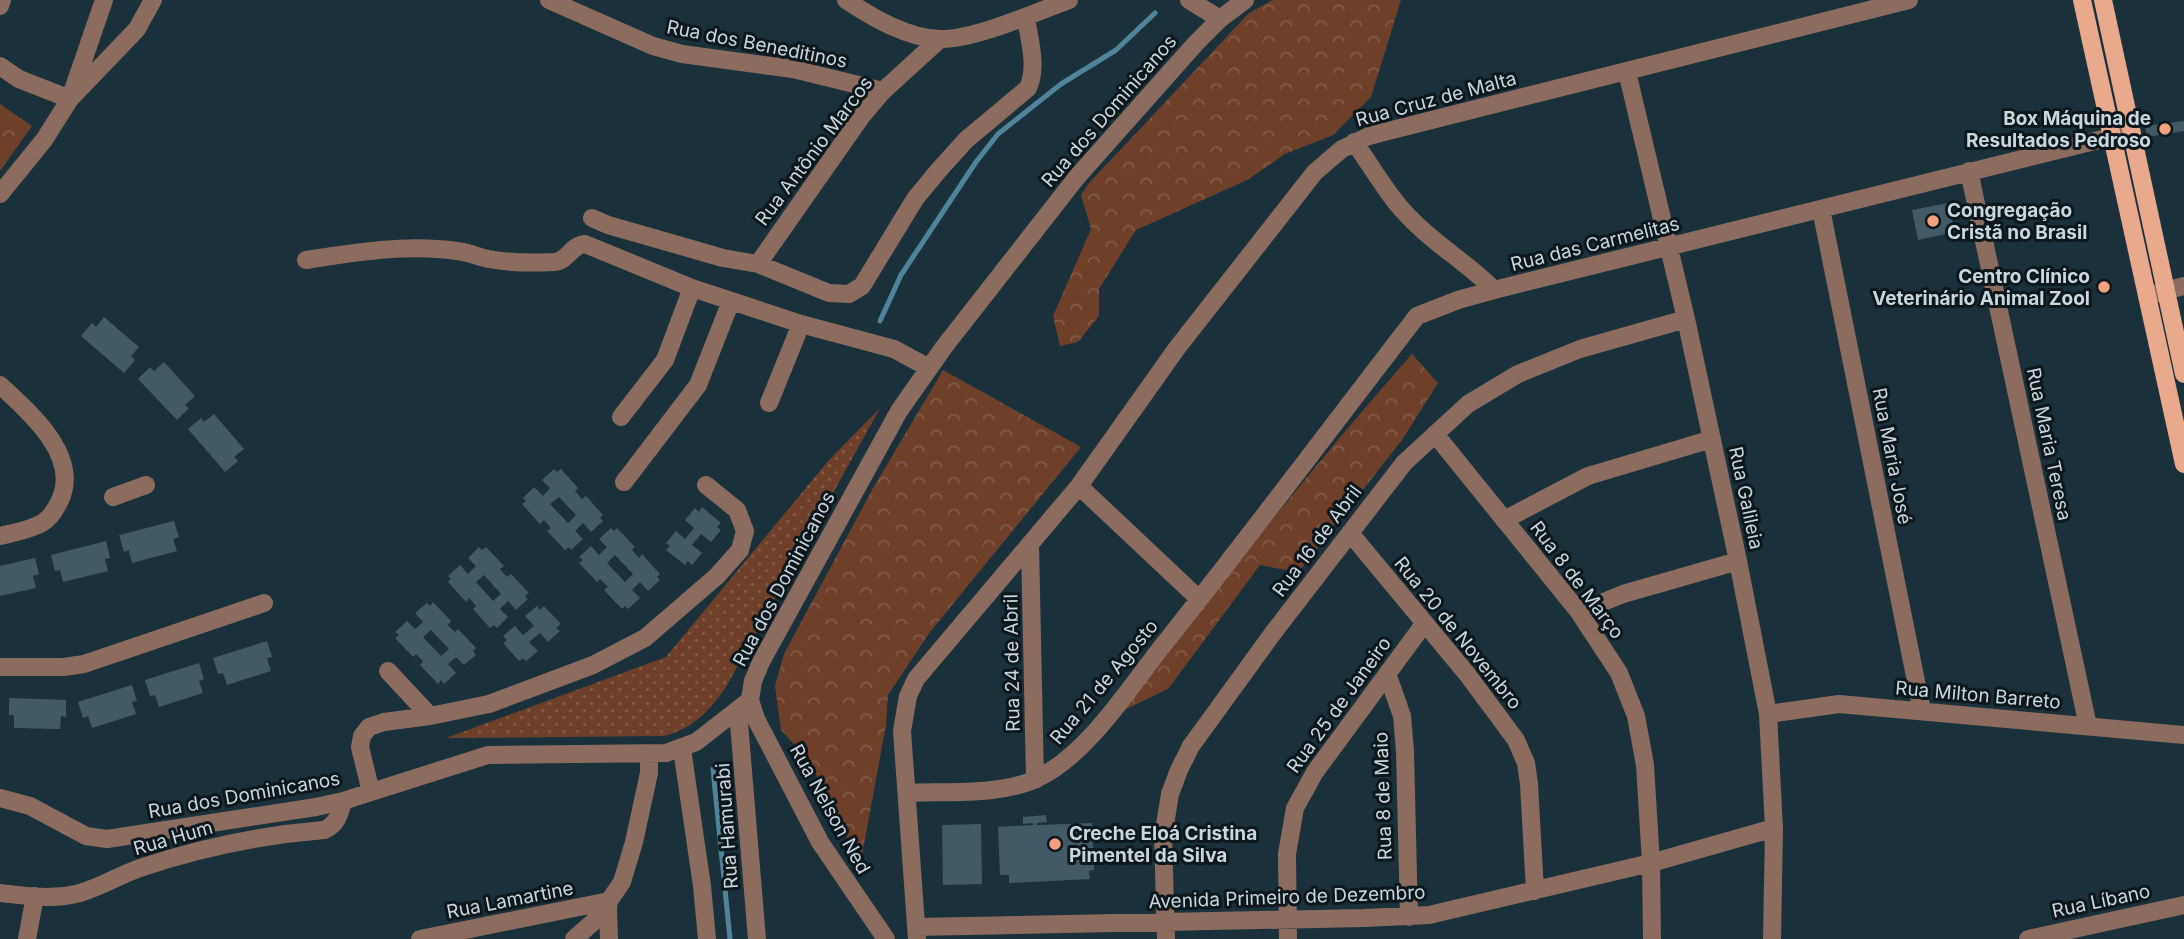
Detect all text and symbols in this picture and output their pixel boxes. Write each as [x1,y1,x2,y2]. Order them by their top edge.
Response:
street label: Rua dos Beneditinos [665,15,849,73]
street label: Rua dos Dominicanos [1037,30,1181,192]
street label: Rua Cruz de Malta [1353,66,1519,132]
street label: Rua Antônio Marcos [750,72,878,230]
place label: Box Máquina de Resultados Pedroso [1966,107,2151,152]
marker: Box Máquina de Resultados Pedroso [2157,121,2173,137]
place label: Congregação Cristã no Brasil [1947,199,2087,244]
street label: Rua das Carmelitas [1508,212,1682,276]
marker: Congregação Cristã no Brasil [1925,213,1941,229]
place label: Centro Clínico Veterinário Animal Zool [1872,265,2090,310]
marker: Centro Clínico Veterinário Animal Zool [2096,279,2112,295]
street label: Rua Maria Teresa [2022,365,2076,523]
street label: Rua Maria José [1867,386,1917,526]
street label: Rua Galileia [1724,445,1768,551]
street label: Rua 16 de Abril [1268,481,1366,601]
street label: Rua dos Dominicanos [728,488,840,670]
street label: Rua 8 de Março [1525,517,1629,643]
street label: Rua 20 de Novembro [1389,552,1527,714]
street label: Rua 24 de Abril [999,594,1025,732]
street label: Rua 21 de Agosto [1045,615,1163,749]
street label: Rua 25 de Janeiro [1282,632,1396,778]
street label: Rua Milton Barreto [1894,676,2062,714]
street label: Rua 8 de Maio [1369,731,1397,861]
street label: Rua Nelson Ned [785,740,875,878]
street label: Rua Hamurabi [711,762,743,890]
street label: Rua dos Dominicanos [146,767,342,823]
street label: Rua Hum [131,816,215,860]
place label: Creche Eloá Cristina Pimentel da Silva [1069,822,1257,867]
marker: Creche Eloá Cristina Pimentel da Silva [1047,836,1063,852]
street label: Rua Lamartine [445,876,575,924]
street label: Rua Líbano [2050,879,2152,923]
street label: Avenida Primeiro de Dezembro [1148,881,1426,913]

